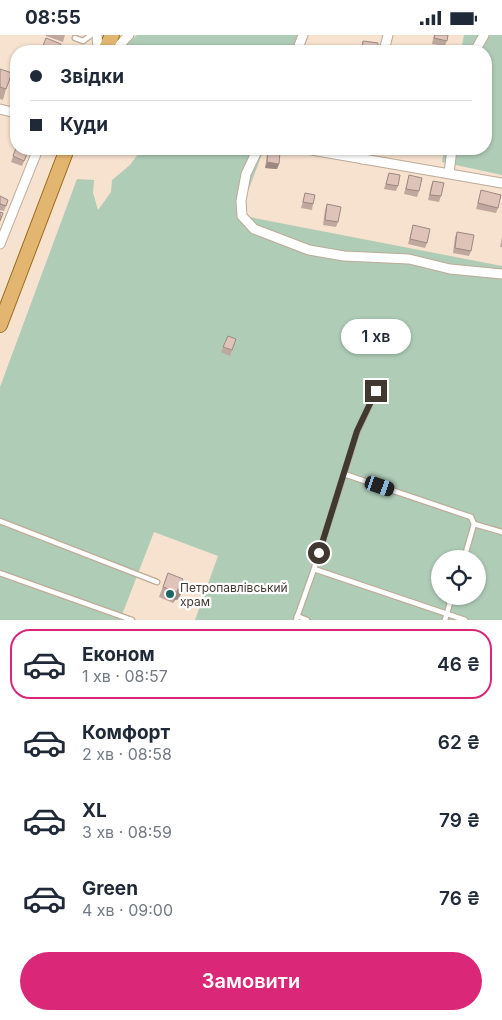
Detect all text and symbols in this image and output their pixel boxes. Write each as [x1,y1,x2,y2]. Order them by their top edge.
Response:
text: 08:55 [25,6,81,29]
text: Звідки [60,65,124,88]
text: Куди [60,113,108,136]
callout: 1 хв [341,319,411,353]
text: 1 хв [361,326,391,346]
route end [365,380,387,402]
car [363,474,396,498]
route start [308,542,330,564]
map controls [431,550,486,605]
button: locate [431,550,486,605]
place label: Петропавлівський храм [180,580,288,609]
marker: Петропавлівський храм [164,588,176,600]
icon: car [22,642,67,687]
text: Економ [82,643,155,666]
text: 46 ₴ [437,653,480,676]
text: 1 хв · 08:57 [82,666,168,686]
icon: car [22,720,67,765]
text: Комфорт [82,721,170,744]
text: 62 ₴ [438,731,480,754]
text: 2 хв · 08:58 [82,744,172,764]
icon: car [22,798,67,843]
text: XL [82,799,107,822]
text: 79 ₴ [439,809,480,832]
text: 3 хв · 08:59 [82,822,172,842]
icon: car [22,876,67,921]
text: Green [82,877,138,900]
text: 76 ₴ [439,887,480,910]
text: 4 хв · 09:00 [82,900,173,920]
button: Замовити [20,952,482,1010]

